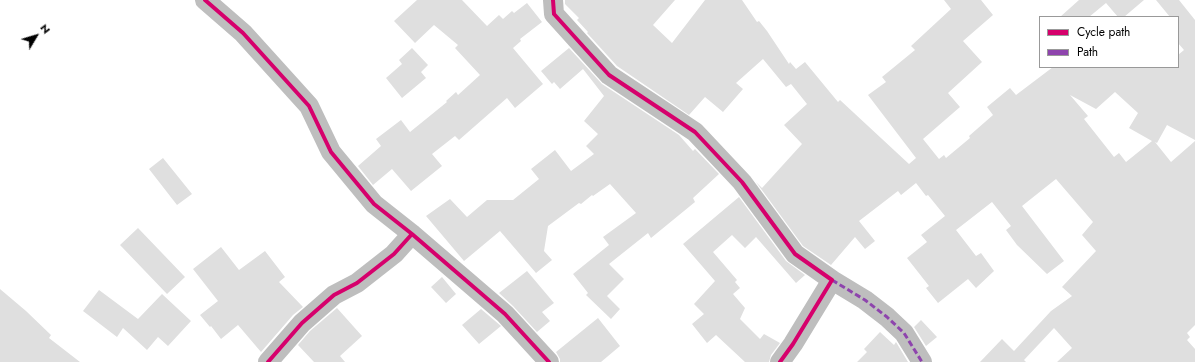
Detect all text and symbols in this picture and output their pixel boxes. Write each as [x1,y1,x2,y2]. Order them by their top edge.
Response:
north arrow [16,16,56,56]
legend [1039,16,1179,68]
text: N [36,20,54,37]
text: Cycle path [1077,23,1130,41]
text: Path [1077,43,1098,61]

